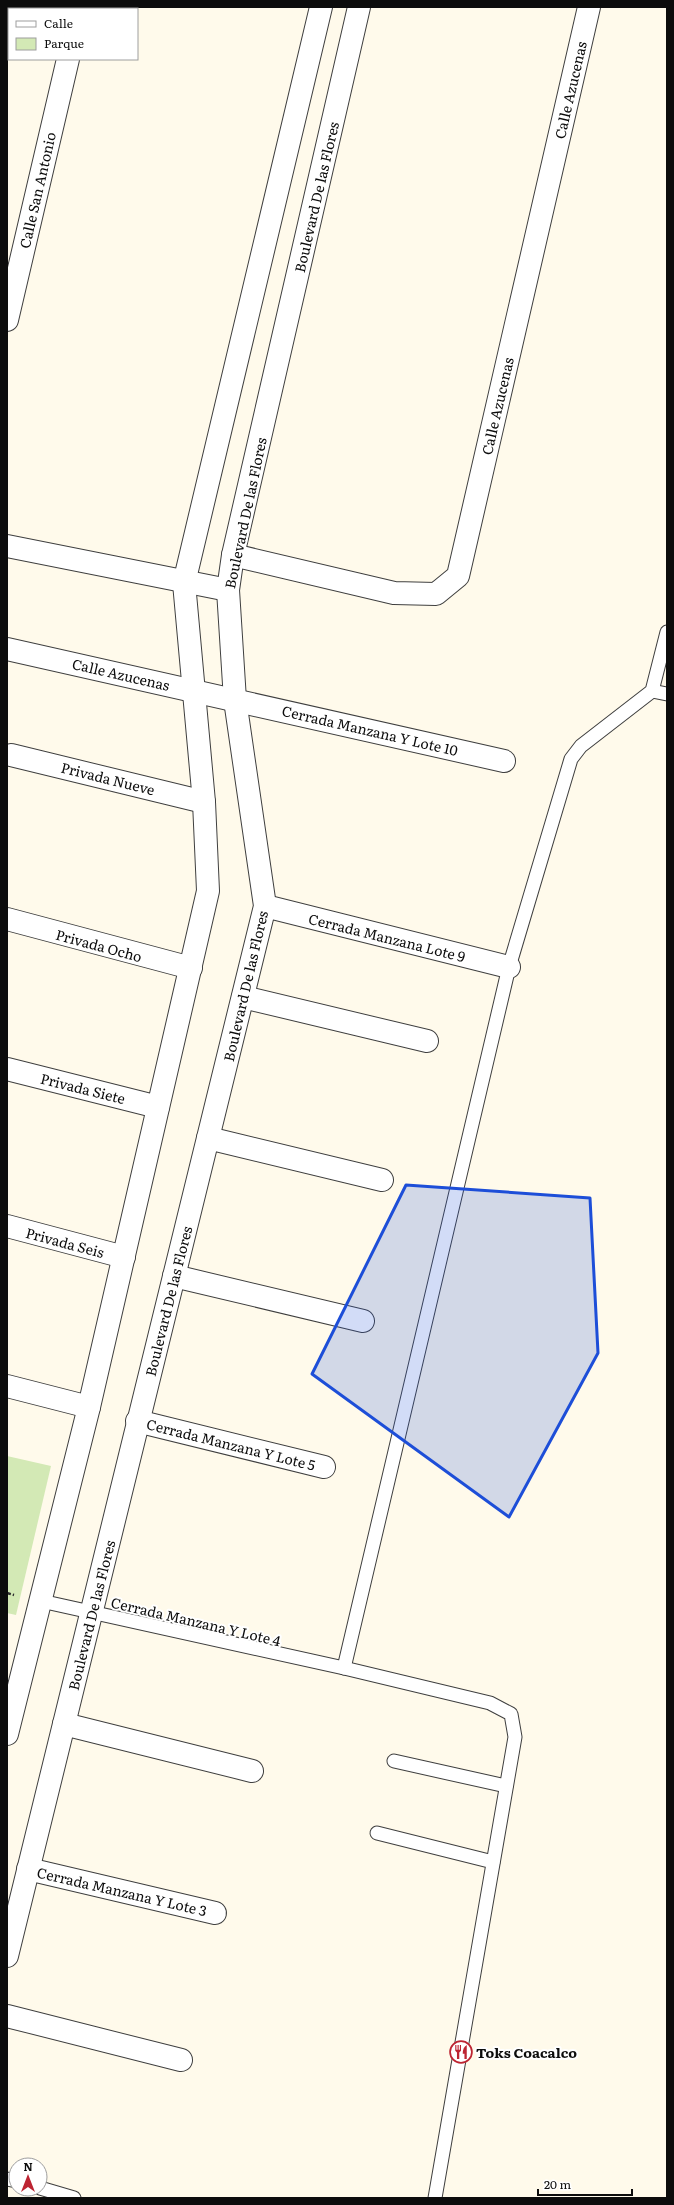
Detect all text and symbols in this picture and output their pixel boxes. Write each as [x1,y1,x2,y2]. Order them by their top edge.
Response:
legend [8,8,138,60]
text: Calle [44,14,73,32]
text: Parque [44,34,84,52]
street label: Calle Azucenas [549,39,591,141]
street label: Boulevard De las Flores [289,120,343,274]
street label: Calle San Antonio [14,130,60,250]
street label: Calle Azucenas [476,355,518,457]
street label: Boulevard De las Flores [219,436,271,590]
street label: Calle Azucenas [70,653,172,695]
street label: Cerrada Manzana Y Lote 10 [280,700,460,760]
street label: Privada Nueve [59,757,157,799]
street label: Cerrada Manzana Lote 9 [307,908,467,966]
street label: Boulevard De las Flores [218,909,272,1063]
street label: Privada Ocho [54,924,144,966]
street label: Privada Siete [39,1068,127,1108]
street label: Privada Seis [24,1222,106,1262]
street label: Boulevard De las Flores [140,1224,196,1378]
street label: Cerrada Manzana Y Lote 5 [145,1413,317,1475]
street label: Boulevard De las Flores [63,1538,119,1692]
street label: Cerrada Manzana Y Lote 4 [109,1592,283,1650]
street label: Cerrada Manzana Y Lote 3 [35,1862,209,1920]
restaurant icon: Toks Coacalco [448,2039,474,2065]
place label: Toks Coacalco [476,2042,577,2062]
north arrow [8,2157,48,2197]
text: N [23,2158,33,2174]
scale bar [538,2171,632,2197]
text: 20 m [544,2175,571,2193]

